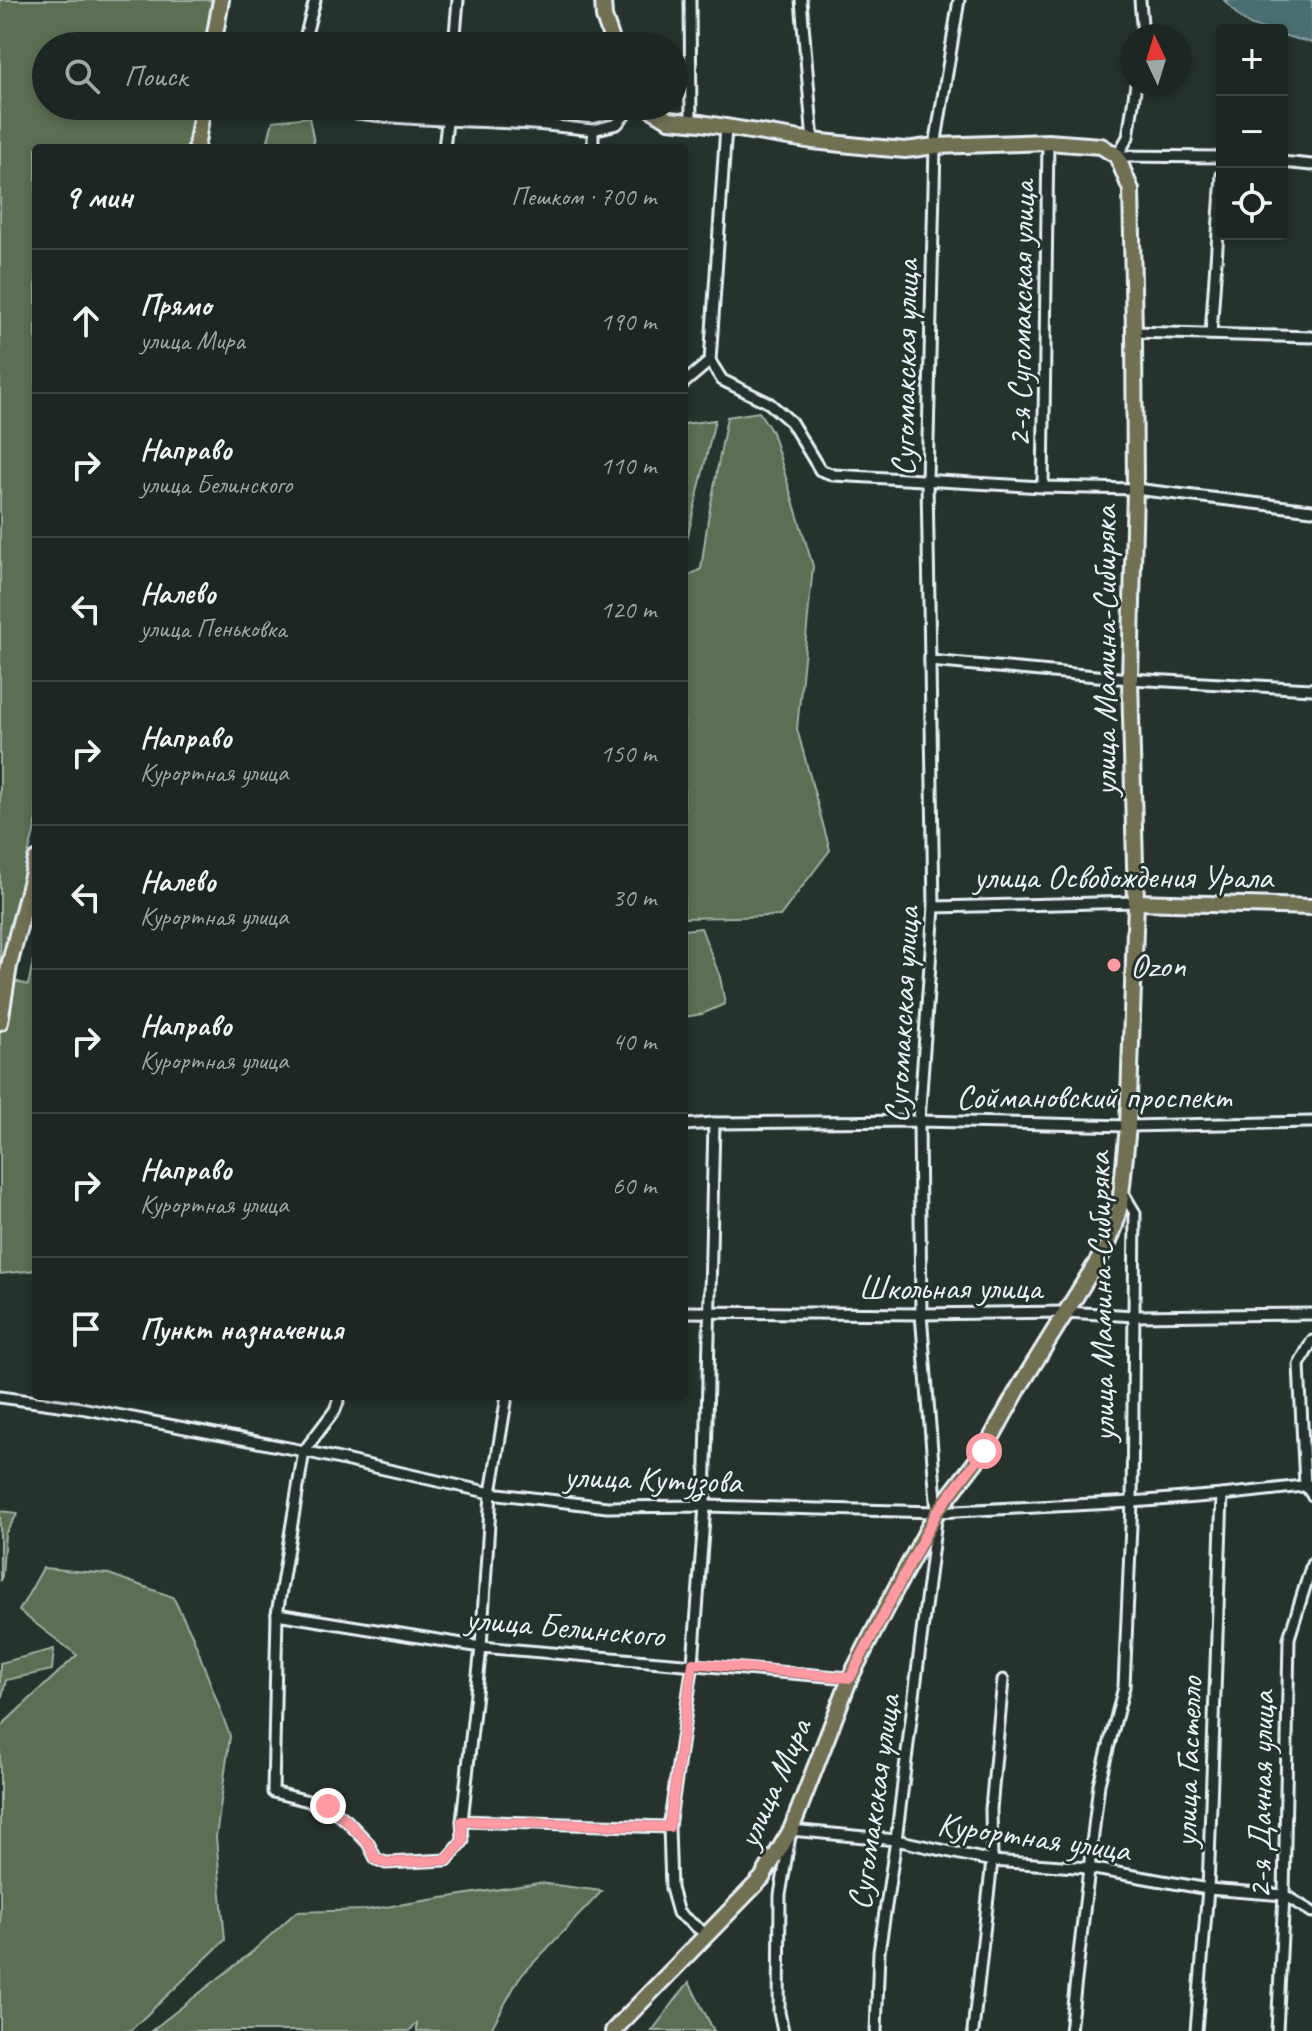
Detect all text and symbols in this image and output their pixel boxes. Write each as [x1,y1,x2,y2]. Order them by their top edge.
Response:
north arrow [1120,24,1192,96]
map controls [1216,24,1288,240]
button: + [1216,24,1288,96]
search box [32,32,688,120]
icon: search [60,54,104,98]
text: Поиск [124,57,187,95]
button: − [1216,96,1288,168]
button: locate [1216,168,1288,240]
text: 9 мин [64,175,133,218]
street label: 2-я Сугомакская улица [997,177,1044,448]
text: Пешком · 700 m [511,180,656,213]
street label: Сугомакская улица [881,257,928,477]
text: Прямо [140,286,211,324]
icon: ahead [64,299,108,343]
text: 190 m [600,305,656,338]
text: улица Мира [140,324,245,357]
text: Направо [140,430,232,468]
icon: right [64,443,108,487]
text: 110 m [600,449,656,482]
text: улица Белинского [140,468,292,501]
street label: улица Мамина-Сибиряка [1083,504,1126,798]
text: Налево [140,574,216,612]
icon: left [64,587,108,631]
text: 120 m [600,593,656,626]
text: улица Пеньковка [140,612,286,645]
text: Направо [140,718,232,756]
icon: right [64,731,108,775]
text: 150 m [600,737,656,770]
text: Курортная улица [140,756,288,789]
street label: улица Освобождения Урала [972,855,1275,898]
text: Налево [140,862,216,900]
icon: left [64,875,108,919]
text: 30 m [612,881,656,914]
text: Курортная улица [140,900,288,933]
street label: Сугомакская улица [874,903,929,1124]
place label: Ozon [1130,944,1187,987]
marker: Ozon [1105,956,1123,974]
text: Направо [140,1006,232,1044]
icon: right [64,1019,108,1063]
text: 40 m [612,1025,656,1058]
text: Курортная улица [140,1044,288,1077]
street label: Соймановский проспект [956,1075,1233,1118]
street label: улица Мамина-Сибиряка [1076,1149,1125,1444]
text: Направо [140,1150,232,1188]
icon: right [64,1163,108,1207]
text: 60 m [612,1169,656,1202]
text: Курортная улица [140,1188,288,1221]
street label: Школьная улица [858,1266,1045,1309]
icon: arrive [64,1307,108,1351]
text: Пункт назначения [140,1310,343,1348]
route start [966,1433,1002,1469]
street label: улица Кутузова [561,1454,745,1503]
street label: улица Белинского [462,1596,668,1657]
street label: улица Гастелло [1163,1674,1212,1850]
street label: 2-я Дачная улица [1237,1688,1284,1899]
street label: Сугомакская улица [837,1689,910,1912]
street label: улица Мира [725,1710,822,1856]
route end [310,1788,346,1824]
street label: Курортная улица [935,1802,1135,1872]

